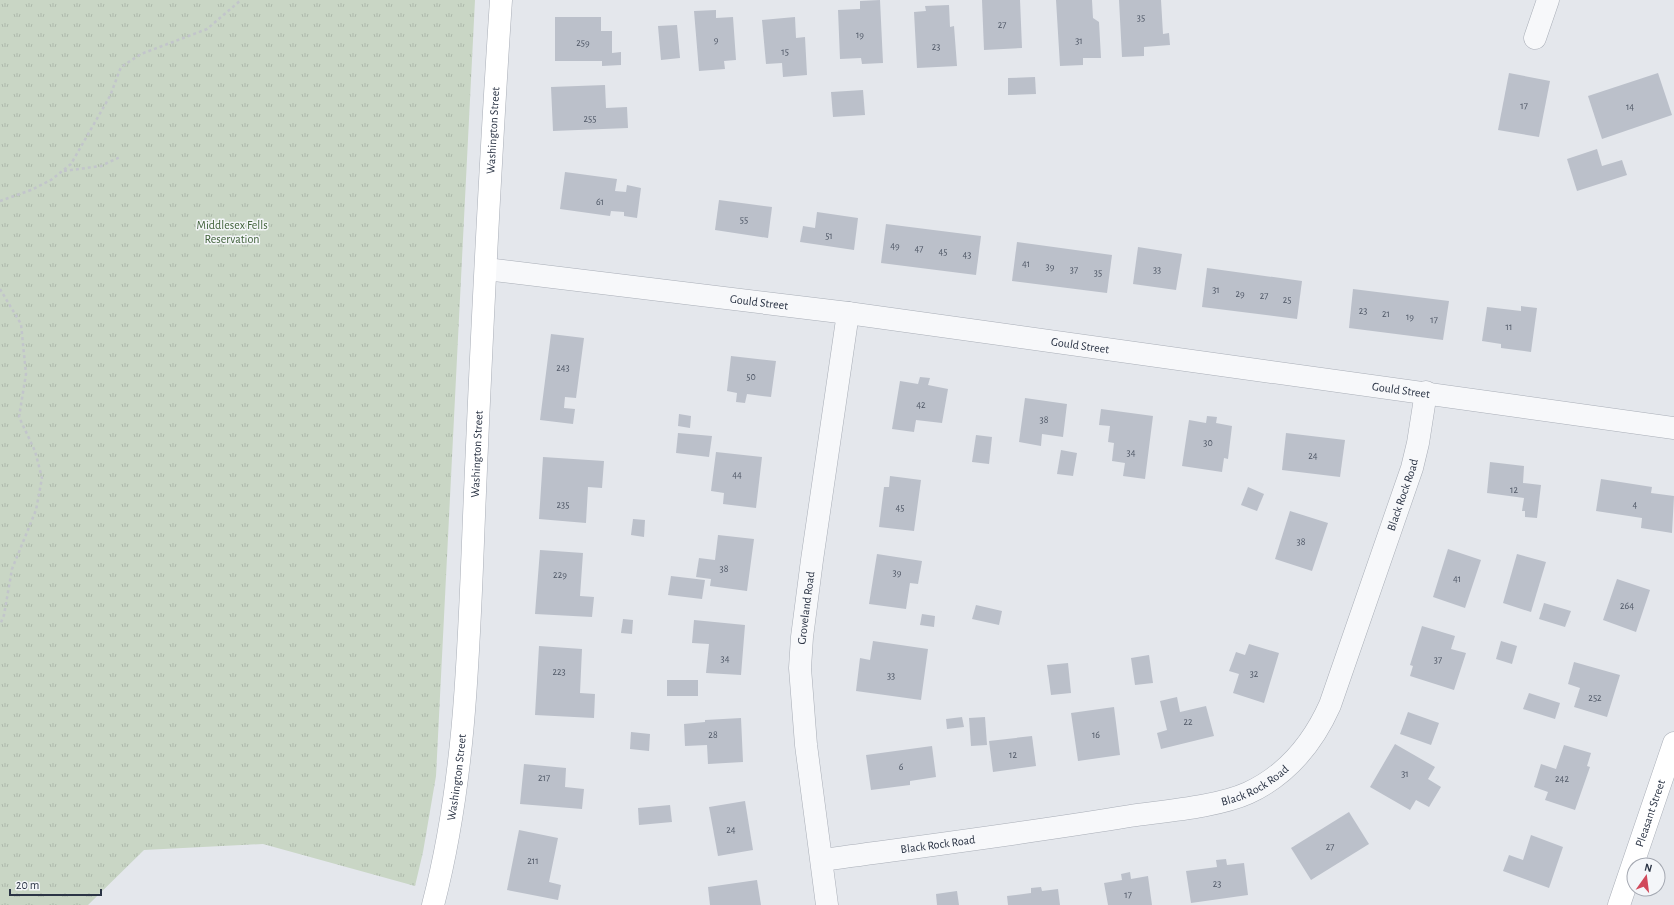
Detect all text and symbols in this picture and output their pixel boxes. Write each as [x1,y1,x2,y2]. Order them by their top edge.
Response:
house number: 35 [1137,13,1145,23]
house number: 27 [998,20,1006,30]
house number: 19 [856,30,864,40]
house number: 9 [714,35,719,45]
house number: 31 [1075,36,1083,46]
house number: 259 [576,38,590,48]
house number: 23 [932,42,940,52]
house number: 15 [781,47,789,57]
street label: Washington Street [484,86,501,174]
house number: 17 [1520,101,1528,111]
house number: 14 [1626,102,1634,112]
house number: 255 [584,114,596,124]
house number: 61 [596,197,604,207]
house number: 55 [740,215,748,225]
park label: Middlesex Fells Reservation [196,219,268,245]
house number: 51 [825,231,833,241]
house number: 49 [890,241,900,251]
house number: 47 [915,244,923,254]
house number: 45 [939,247,948,257]
house number: 43 [963,250,971,260]
house number: 41 [1022,259,1030,269]
house number: 39 [1046,262,1055,272]
house number: 37 [1070,265,1078,275]
house number: 33 [1153,265,1161,275]
house number: 35 [1094,268,1102,278]
house number: 31 [1212,285,1220,295]
house number: 29 [1235,289,1245,299]
house number: 27 [1260,291,1268,301]
street label: Gould Street [729,293,789,312]
house number: 25 [1283,295,1291,305]
house number: 23 [1359,306,1367,316]
house number: 21 [1382,309,1390,319]
house number: 19 [1406,312,1414,322]
house number: 17 [1430,315,1438,325]
house number: 11 [1506,322,1512,332]
street label: Gould Street [1050,335,1110,355]
house number: 243 [556,363,570,373]
house number: 50 [746,372,756,382]
street label: Gould Street [1371,380,1431,400]
house number: 42 [916,400,926,410]
street label: Washington Street [469,410,485,498]
house number: 38 [1040,415,1049,425]
house number: 30 [1203,438,1213,448]
house number: 34 [1127,448,1136,458]
house number: 24 [1308,451,1318,461]
street label: Black Rock Road [1385,458,1420,532]
house number: 44 [732,470,742,480]
house number: 12 [1510,485,1518,495]
house number: 235 [557,500,569,510]
house number: 4 [1633,500,1638,510]
house number: 45 [896,503,905,513]
house number: 38 [1297,537,1306,547]
house number: 38 [720,564,729,574]
house number: 39 [893,568,902,578]
house number: 229 [553,570,567,580]
street label: Groveland Road [796,571,816,645]
house number: 41 [1453,574,1461,584]
house number: 264 [1620,601,1634,611]
house number: 34 [721,654,730,664]
house number: 37 [1434,655,1442,665]
house number: 223 [552,667,566,677]
house number: 32 [1250,669,1259,679]
house number: 33 [887,671,895,681]
house number: 252 [1588,693,1602,703]
house number: 22 [1183,717,1193,727]
house number: 28 [708,730,718,740]
house number: 16 [1092,730,1100,740]
street label: Washington Street [445,733,468,821]
house number: 12 [1009,750,1017,760]
house number: 6 [899,762,904,772]
street label: Black Rock Road [1220,763,1291,808]
house number: 31 [1401,769,1409,779]
house number: 217 [538,773,550,783]
house number: 242 [1555,774,1569,784]
street label: Pleasant Street [1633,778,1667,848]
house number: 24 [726,825,736,835]
street label: Black Rock Road [900,833,976,855]
house number: 27 [1326,842,1334,852]
house number: 211 [527,856,539,866]
north arrow [1626,857,1666,897]
text: N [1643,862,1653,874]
scale bar [10,871,101,897]
text: 20 m [16,879,39,891]
house number: 23 [1213,879,1221,889]
house number: 17 [1124,890,1132,900]

